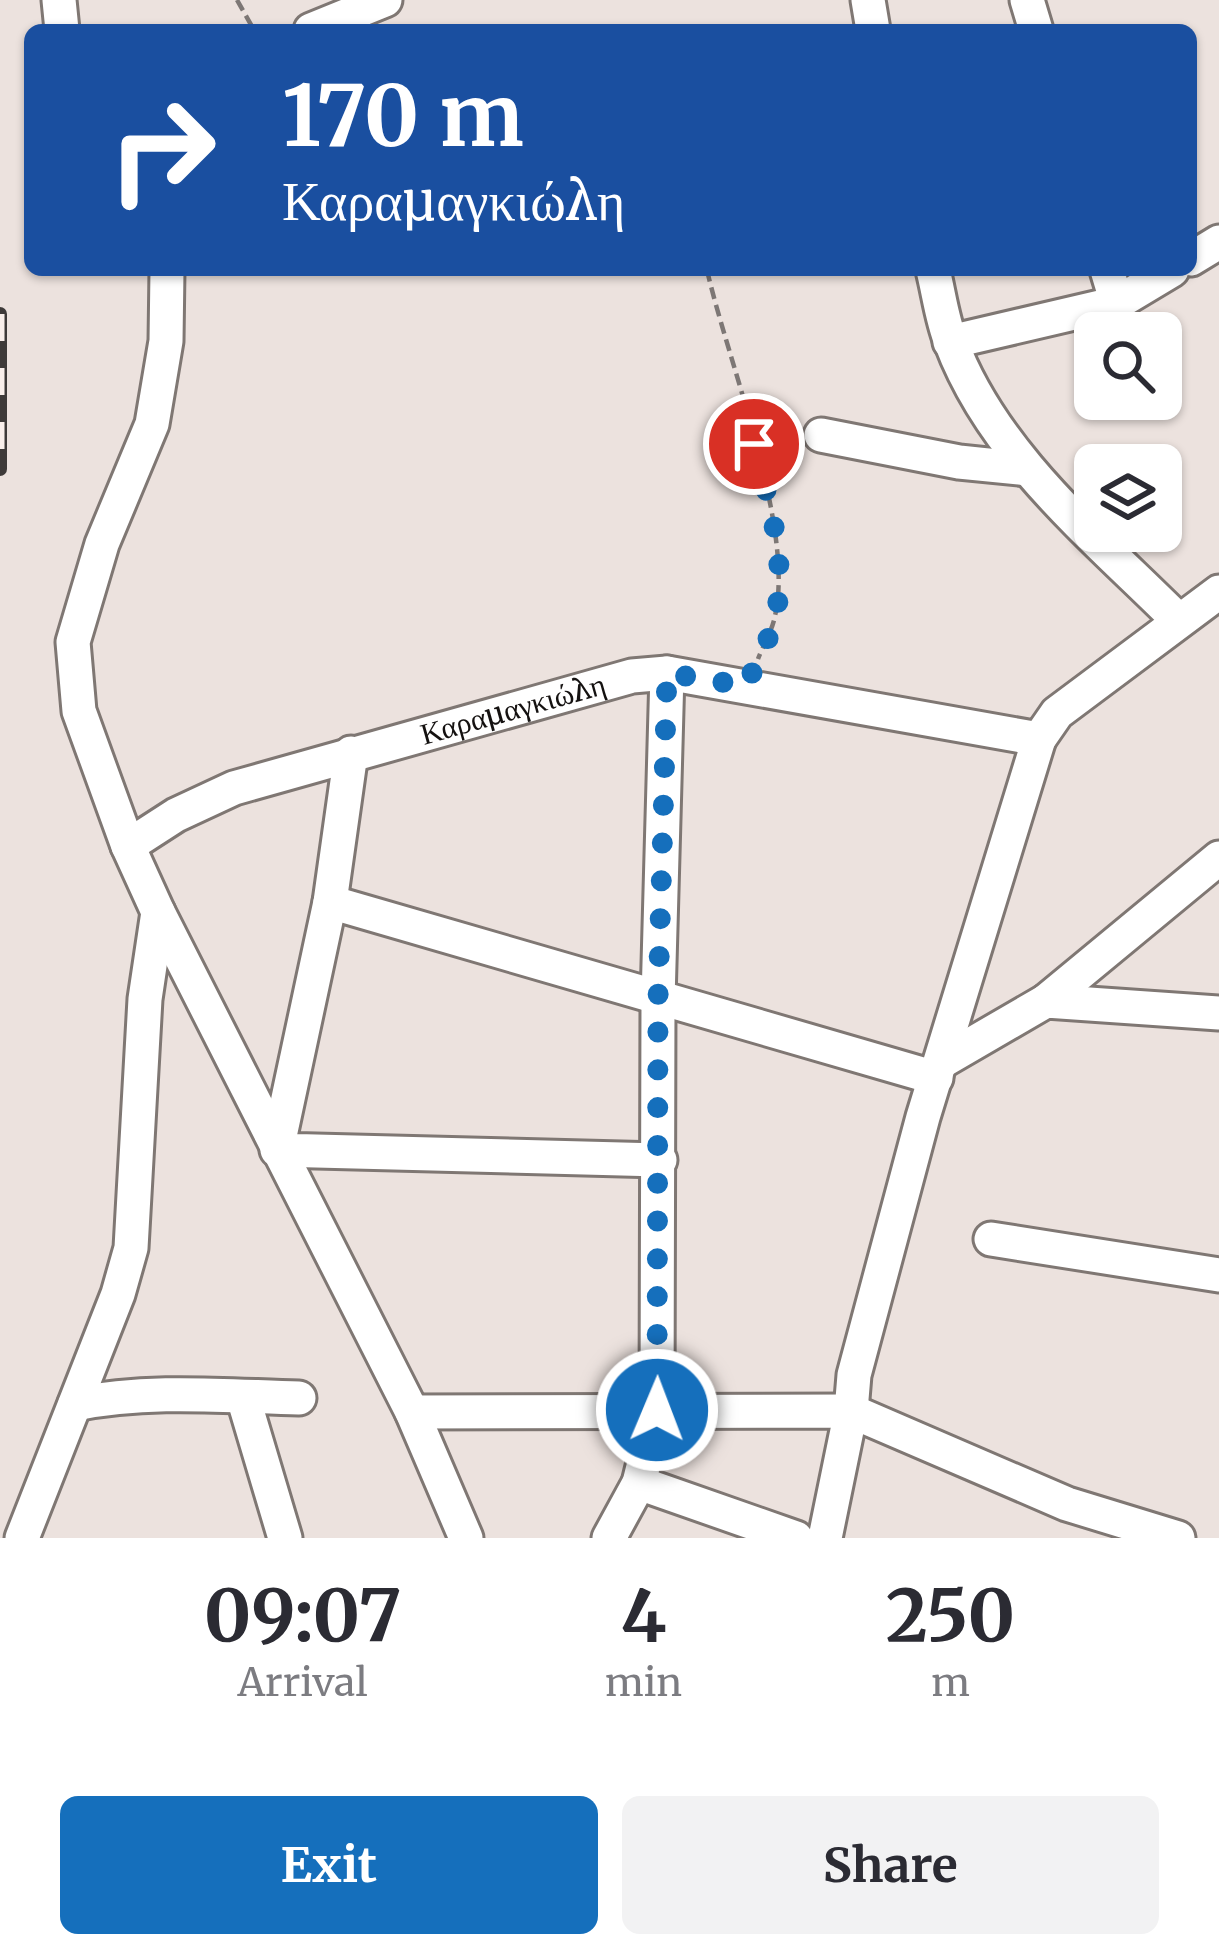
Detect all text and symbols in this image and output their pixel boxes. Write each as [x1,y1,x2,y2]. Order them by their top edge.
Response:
text: 170 m [282,63,524,169]
icon: right [84,72,240,228]
text: Καραμαγκιώλη [282,167,625,235]
map controls [1074,312,1182,552]
button: search [1074,312,1182,420]
pin [703,393,805,495]
icon: arrive [721,411,787,477]
button: layers [1074,444,1182,552]
street label: Καραμαγκιώλη [416,664,610,753]
position arrow [594,1347,720,1473]
text: 09:07 [204,1570,401,1661]
text: 4 [621,1570,666,1661]
text: 250 [886,1570,1015,1661]
text: Arrival [237,1658,368,1707]
text: min [605,1658,682,1707]
text: m [931,1658,970,1707]
button: Exit [60,1796,598,1934]
button: Share [622,1796,1159,1934]

